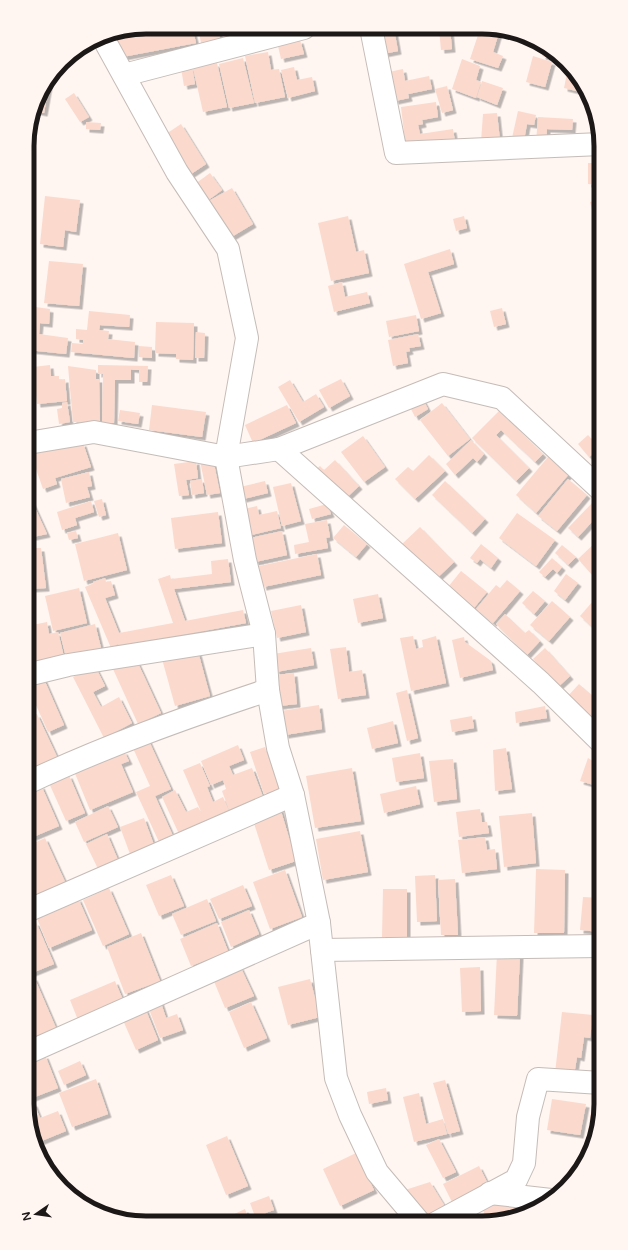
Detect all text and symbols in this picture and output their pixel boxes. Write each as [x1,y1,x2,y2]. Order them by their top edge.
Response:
north arrow [16,1194,56,1234]
text: N [19,1210,34,1222]

